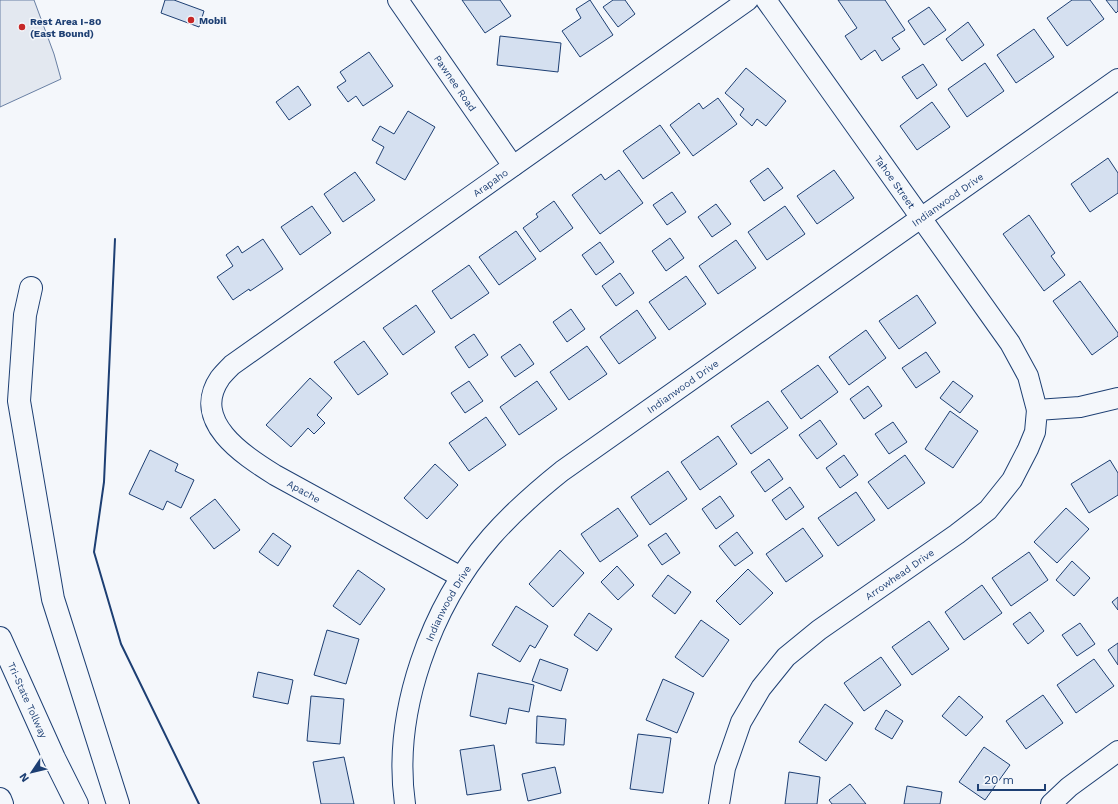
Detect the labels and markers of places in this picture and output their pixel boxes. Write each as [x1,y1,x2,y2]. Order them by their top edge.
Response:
marker: Mobil [186,15,196,25]
place label: Mobil [199,15,227,26]
place label: Rest Area I-80 (East Bound) [30,16,101,39]
marker: Rest Area I-80 (East Bound) [17,22,27,32]

